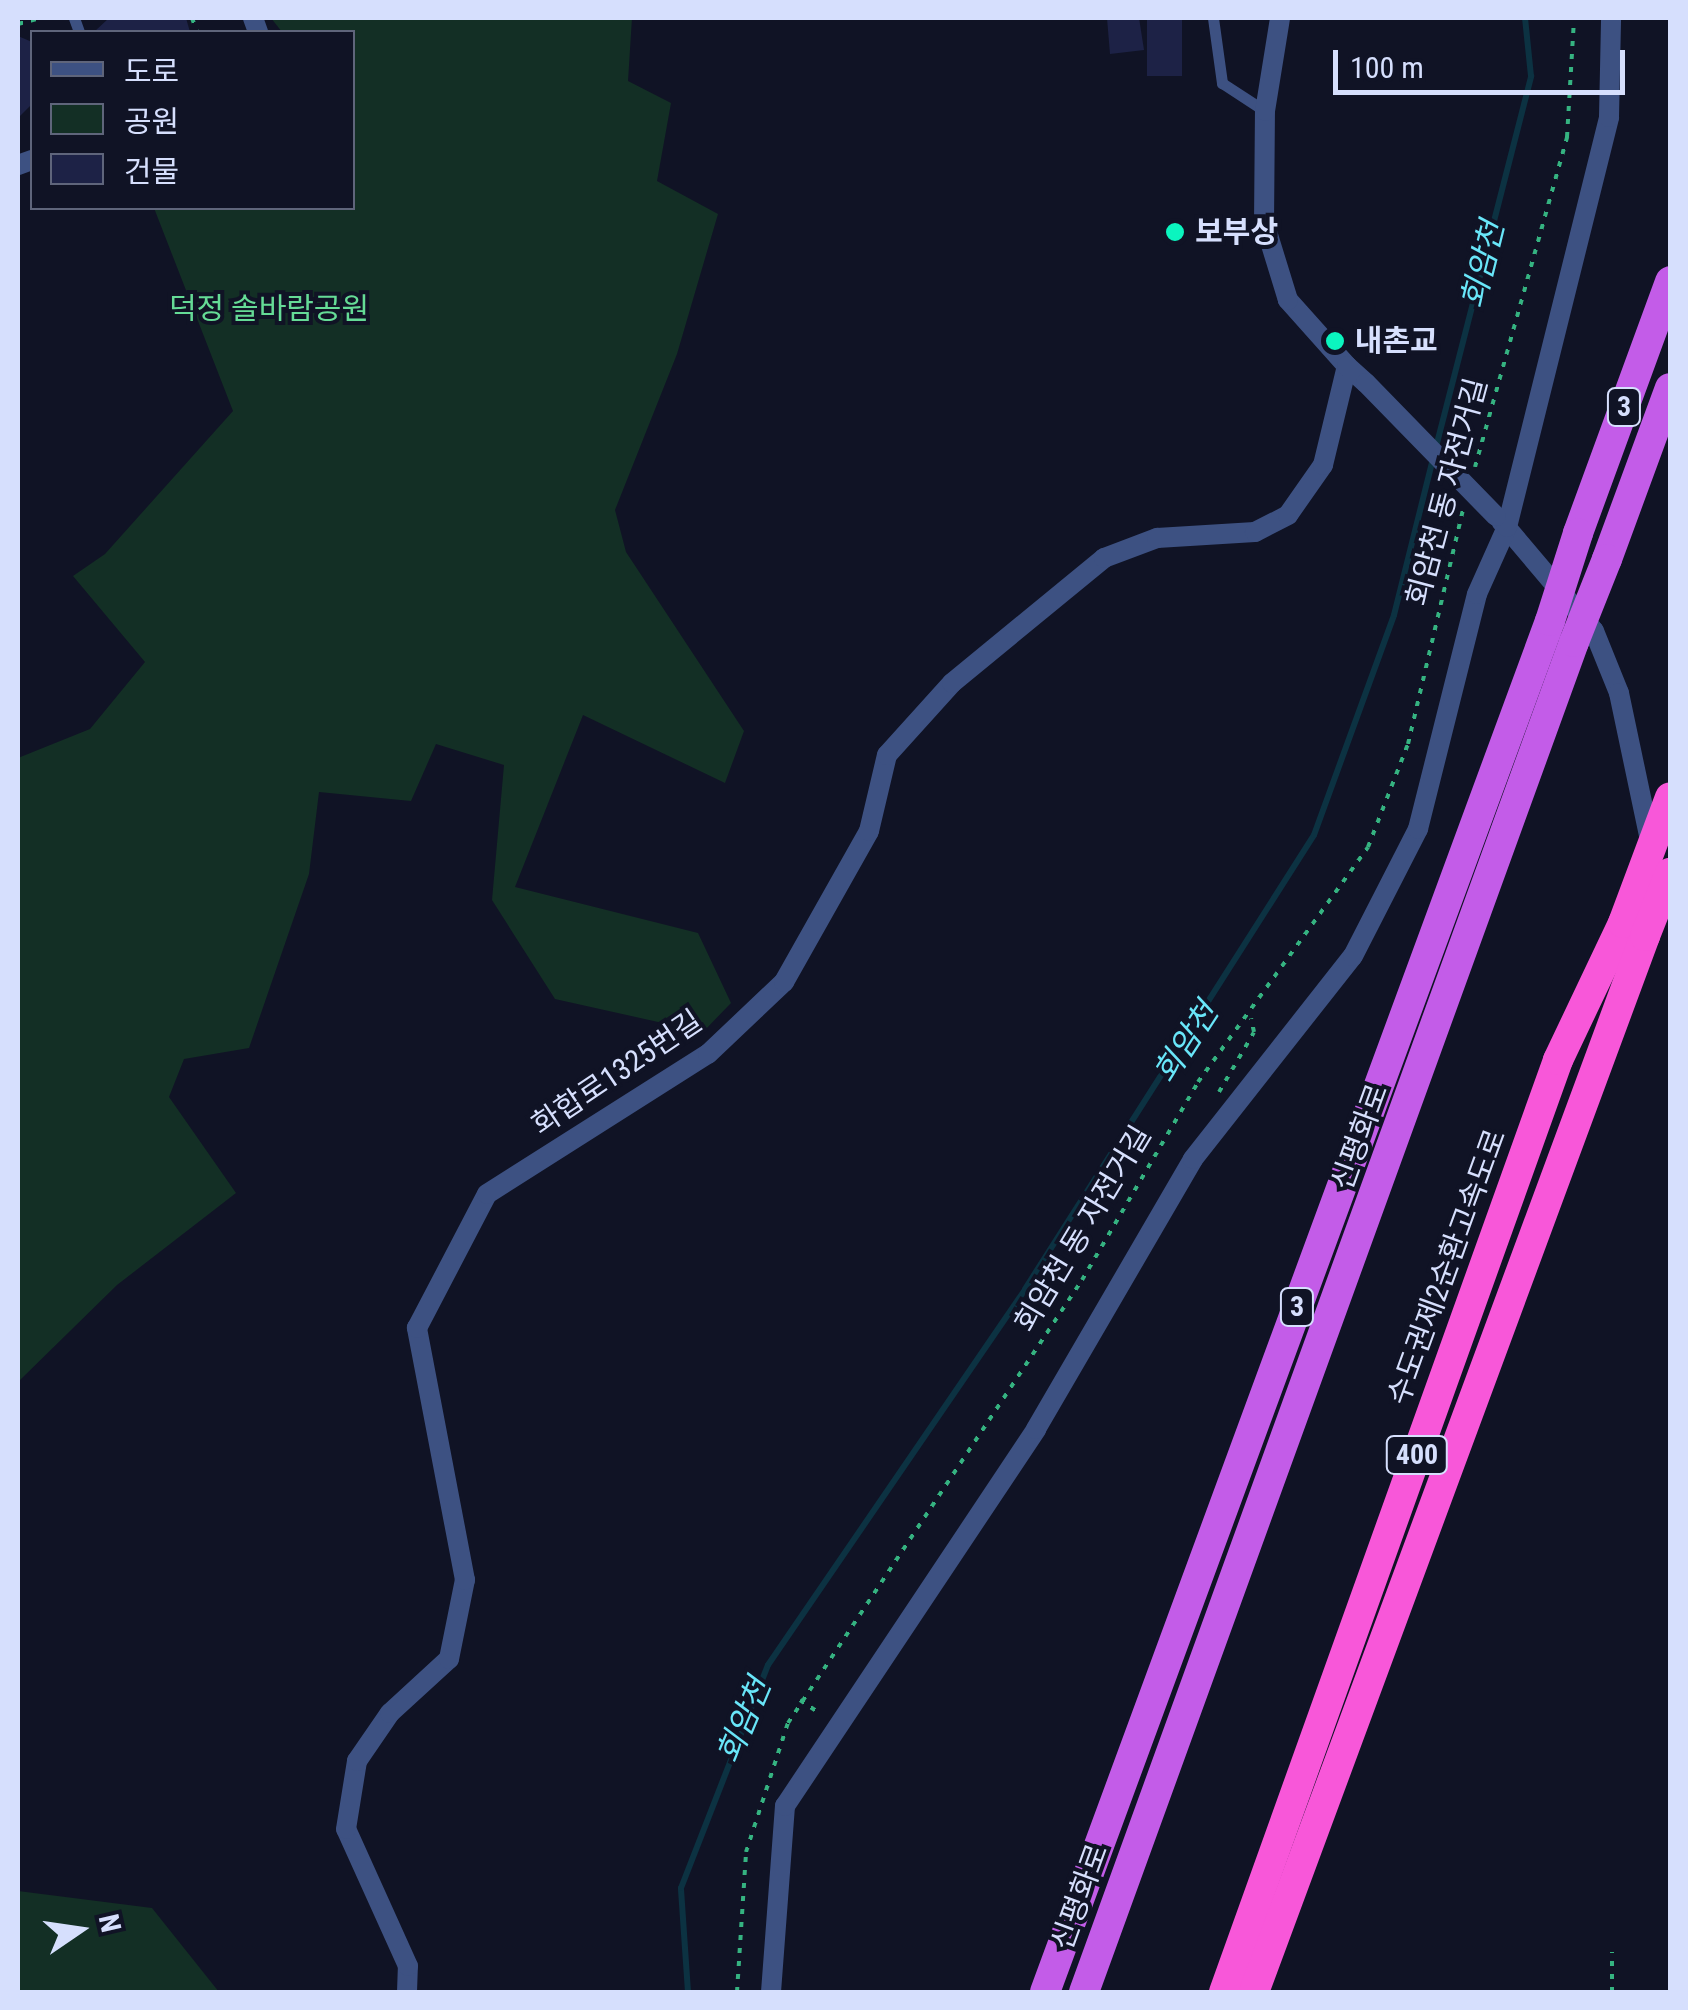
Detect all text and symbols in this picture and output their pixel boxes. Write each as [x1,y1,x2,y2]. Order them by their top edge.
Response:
legend [30,30,355,210]
scale bar [1338,30,1630,92]
text: 100 m [1350,50,1424,85]
text: 도로 [124,54,179,89]
text: 공원 [124,104,179,139]
text: 건물 [124,154,179,189]
place label: 보부상 [1195,214,1278,250]
water label: 회암천 [1454,218,1512,312]
marker: 보부상 [1164,221,1186,243]
park label: 덕정 솔바람공원 [169,291,369,327]
place label: 내촌교 [1355,323,1438,359]
marker: 내촌교 [1324,330,1346,352]
street label: 회암천 동 자전거길 [1399,374,1495,610]
road number: 3 [1606,384,1642,430]
water label: 회암천 [1146,996,1226,1090]
street label: 화합로1325번길 [525,1003,709,1143]
street label: 신평화로 [1324,1079,1396,1195]
street label: 회암천 동 자전거길 [1007,1119,1159,1339]
street label: 수도권제2순환고속도로 [1380,1124,1514,1410]
road number: 3 [1280,1284,1314,1330]
road number: 400 [1384,1432,1450,1478]
water label: 회암천 [709,1673,779,1769]
street label: 신평화로 [1044,1839,1116,1955]
north arrow [30,1880,130,1980]
text: N [92,1911,128,1935]

